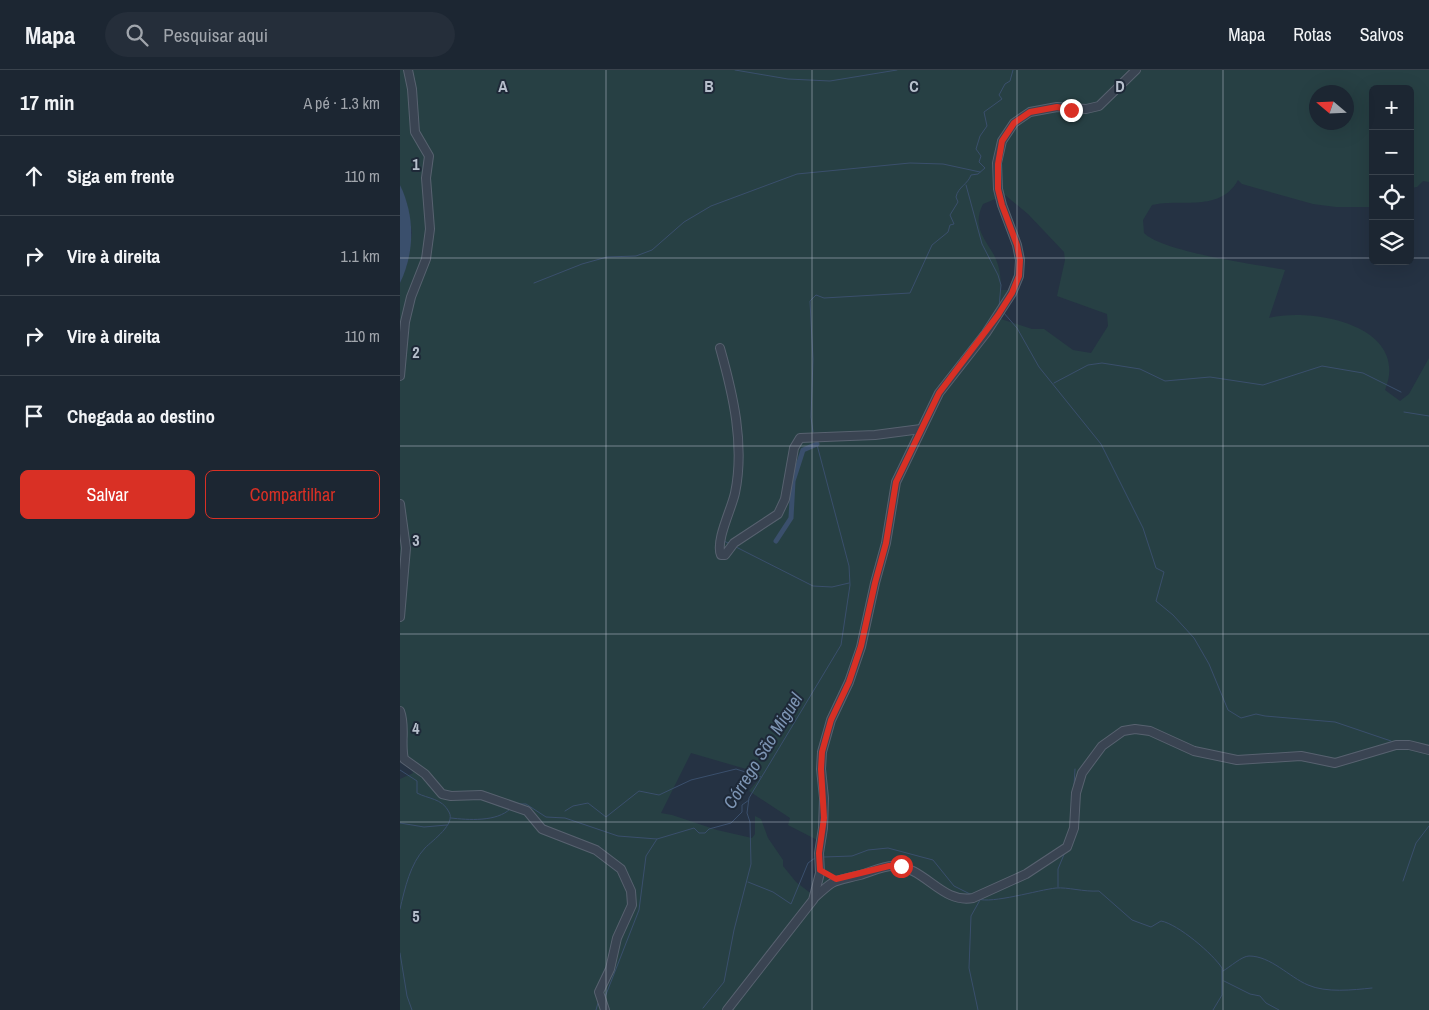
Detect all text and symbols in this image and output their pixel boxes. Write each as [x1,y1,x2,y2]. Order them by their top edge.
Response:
search box [105,12,455,57]
text: Mapa [25,19,75,51]
icon: search [123,21,151,49]
text: Pesquisar aqui [163,22,268,48]
text: Mapa [1228,22,1265,47]
text: Rotas [1293,22,1332,47]
text: Salvos [1360,22,1404,47]
text: A [498,75,508,97]
text: B [704,75,714,97]
text: C [909,75,919,97]
text: D [1115,75,1125,97]
north arrow [1309,85,1354,130]
map controls [1369,85,1414,265]
button: + [1369,85,1414,130]
text: 17 min [20,88,75,117]
text: A pé · 1.3 km [303,92,380,114]
route end [1060,99,1083,122]
button: − [1369,130,1414,175]
text: 1 [412,153,420,175]
icon: ahead [20,162,48,190]
text: Siga em frente [67,163,174,189]
text: 110 m [344,165,380,187]
button: locate [1369,175,1414,220]
button: layers [1369,220,1414,265]
icon: right [20,242,48,270]
text: Vire à direita [67,243,160,269]
text: 1.1 km [341,245,380,267]
icon: right [20,322,48,350]
text: Vire à direita [67,323,160,349]
text: 110 m [344,325,380,347]
text: 2 [412,341,420,363]
icon: arrive [20,402,48,430]
text: Chegada ao destino [67,403,215,429]
button: Salvar [20,470,195,519]
button: Compartilhar [205,470,380,519]
text: 3 [412,529,420,551]
water label: Córrego São Miguel [717,687,809,813]
text: 4 [412,717,420,739]
route start [890,855,913,878]
text: 5 [412,905,420,927]

